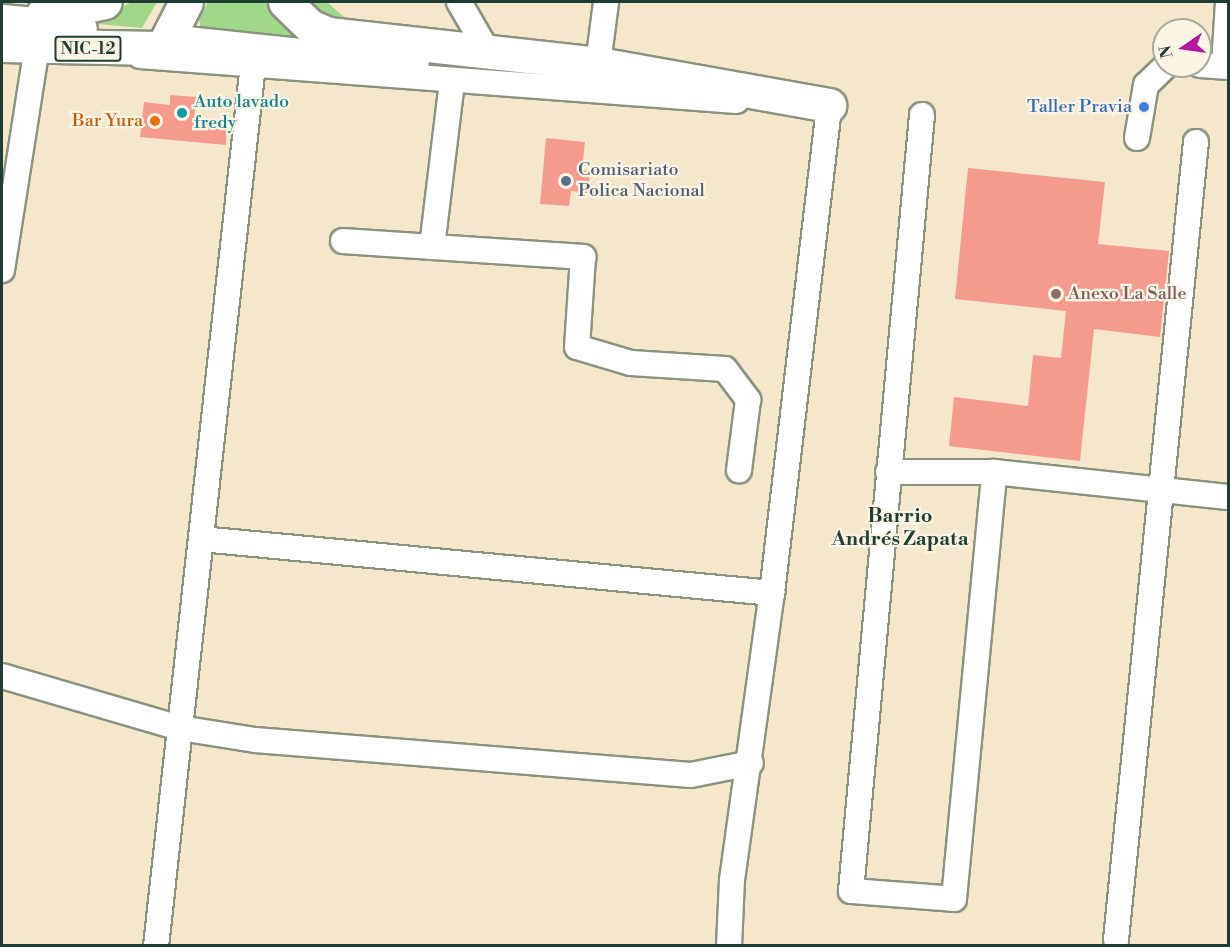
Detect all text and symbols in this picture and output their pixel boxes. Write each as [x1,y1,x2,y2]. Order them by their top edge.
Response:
north arrow [1152,18,1212,78]
road number: NIC-12 [54,36,122,62]
text: N [1155,43,1178,60]
place label: Auto lavado fredy [194,92,289,134]
place label: Taller Pravia [1027,96,1132,118]
marker: Taller Pravia [1137,100,1151,114]
marker: Auto lavado fredy [175,106,189,120]
place label: Bar Yura [72,110,143,132]
marker: Bar Yura [148,114,162,128]
place label: Comisariato Polica Nacional [578,160,705,202]
marker: Comisariato Polica Nacional [559,174,573,188]
place label: Anexo La Salle [1068,283,1187,305]
marker: Anexo La Salle [1049,287,1063,301]
district label: Barrio Andrés Zapata [832,505,968,552]

